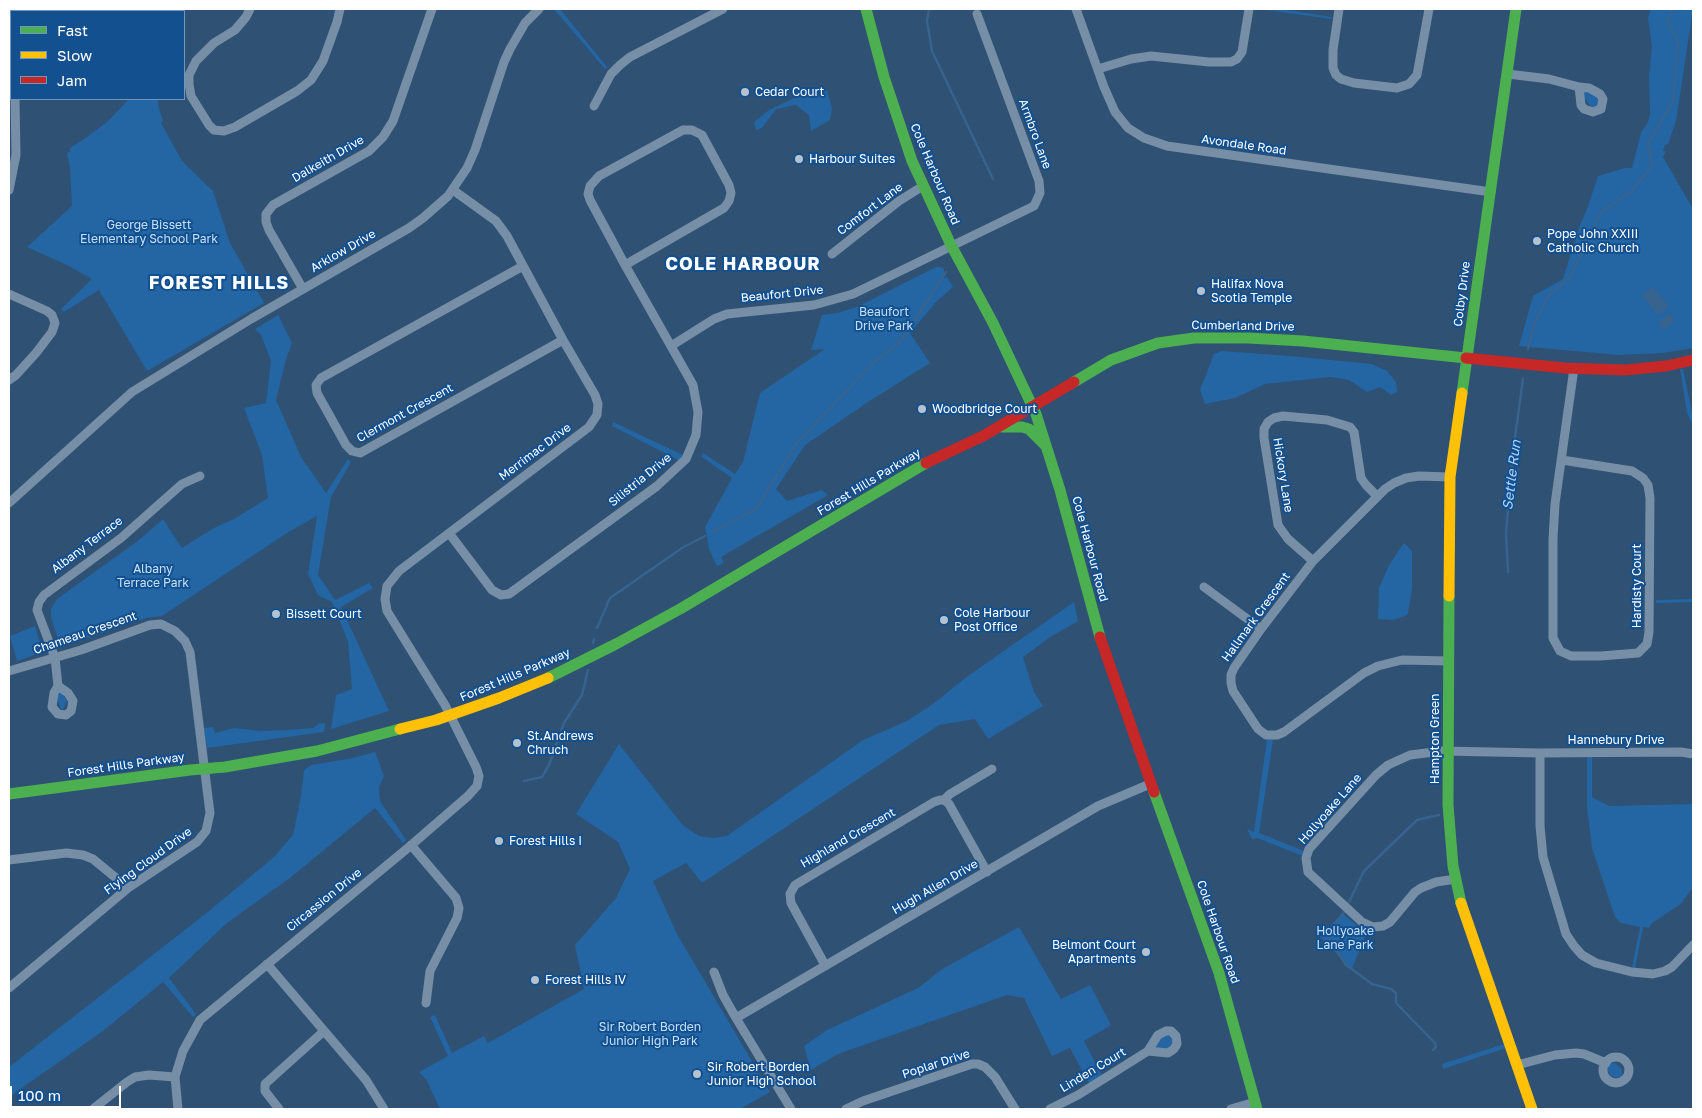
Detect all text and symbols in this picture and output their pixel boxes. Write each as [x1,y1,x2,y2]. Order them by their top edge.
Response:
legend [10,10,185,100]
text: Fast [57,21,88,39]
text: Slow [57,46,92,64]
text: Jam [57,71,87,89]
place label: Cedar Court [755,85,824,99]
marker: Cedar Court [739,86,751,98]
street label: Armbro Lane [1016,97,1054,171]
street label: Cole Harbour Road [907,121,963,227]
street label: Avondale Road [1201,132,1287,158]
street label: Dalkeith Drive [289,133,367,185]
place label: Harbour Suites [809,152,895,166]
marker: Harbour Suites [793,153,805,165]
street label: Comfort Lane [834,180,906,238]
park label: George Bissett Elementary School Park [80,218,218,246]
street label: Arklow Drive [308,227,378,275]
place label: Pope John XXIII Catholic Church [1547,227,1639,255]
marker: Pope John XXIII Catholic Church [1531,235,1543,247]
district label: COLE HARBOUR [664,253,822,275]
street label: Colby Drive [1451,260,1473,328]
district label: FOREST HILLS [147,272,291,294]
place label: Halifax Nova Scotia Temple [1211,277,1292,305]
street label: Beaufort Drive [740,283,824,305]
marker: Halifax Nova Scotia Temple [1195,285,1207,297]
park label: Beaufort Drive Park [855,305,913,333]
street label: Cumberland Drive [1191,318,1295,334]
street label: Clermont Crescent [354,381,456,445]
place label: Woodbridge Court [932,402,1037,416]
marker: Woodbridge Court [916,403,928,415]
street label: Merrimac Drive [496,420,574,484]
street label: Hickory Lane [1270,437,1296,513]
water label: Settle Run [1499,439,1525,511]
street label: Forest Hills Parkway [815,445,923,519]
street label: Silistria Drive [606,450,674,510]
street label: Cole Harbour Road [1069,495,1111,603]
street label: Albany Terrace [49,514,125,576]
street label: Hardisty Court [1630,544,1644,628]
park label: Albany Terrace Park [117,562,189,590]
street label: Hallmark Crescent [1219,569,1293,665]
place label: Cole Harbour Post Office [954,606,1030,634]
place label: Bissett Court [286,607,362,621]
marker: Bissett Court [270,608,282,620]
street label: Chameau Crescent [31,609,139,657]
marker: Cole Harbour Post Office [938,614,950,626]
street label: Forest Hills Parkway [458,645,572,705]
street label: Hampton Green [1428,694,1442,784]
place label: St.Andrews Chruch [527,729,594,757]
street label: Hannebury Drive [1568,733,1664,747]
marker: St.Andrews Chruch [511,737,523,749]
street label: Forest Hills Parkway [67,750,185,780]
street label: Hollyoake Lane [1295,771,1365,847]
street label: Highland Crescent [798,805,898,871]
street label: Flying Cloud Drive [101,824,195,898]
place label: Forest Hills I [509,834,582,848]
marker: Forest Hills I [493,835,505,847]
street label: Hugh Allen Drive [890,857,980,917]
street label: Circassion Drive [284,865,364,935]
street label: Cole Harbour Road [1194,878,1242,986]
park label: Hollyoake Lane Park [1316,924,1374,952]
place label: Belmont Court Apartments [1052,938,1136,966]
marker: Belmont Court Apartments [1140,946,1152,958]
place label: Forest Hills IV [545,973,626,987]
marker: Forest Hills IV [529,974,541,986]
park label: Sir Robert Borden Junior High Park [599,1020,701,1048]
street label: Linden Court [1057,1045,1129,1095]
street label: Poplar Drive [900,1046,972,1082]
place label: Sir Robert Borden Junior High School [707,1060,816,1088]
marker: Sir Robert Borden Junior High School [691,1068,703,1080]
scale bar [12,1076,124,1108]
text: 100 m [18,1086,61,1104]

